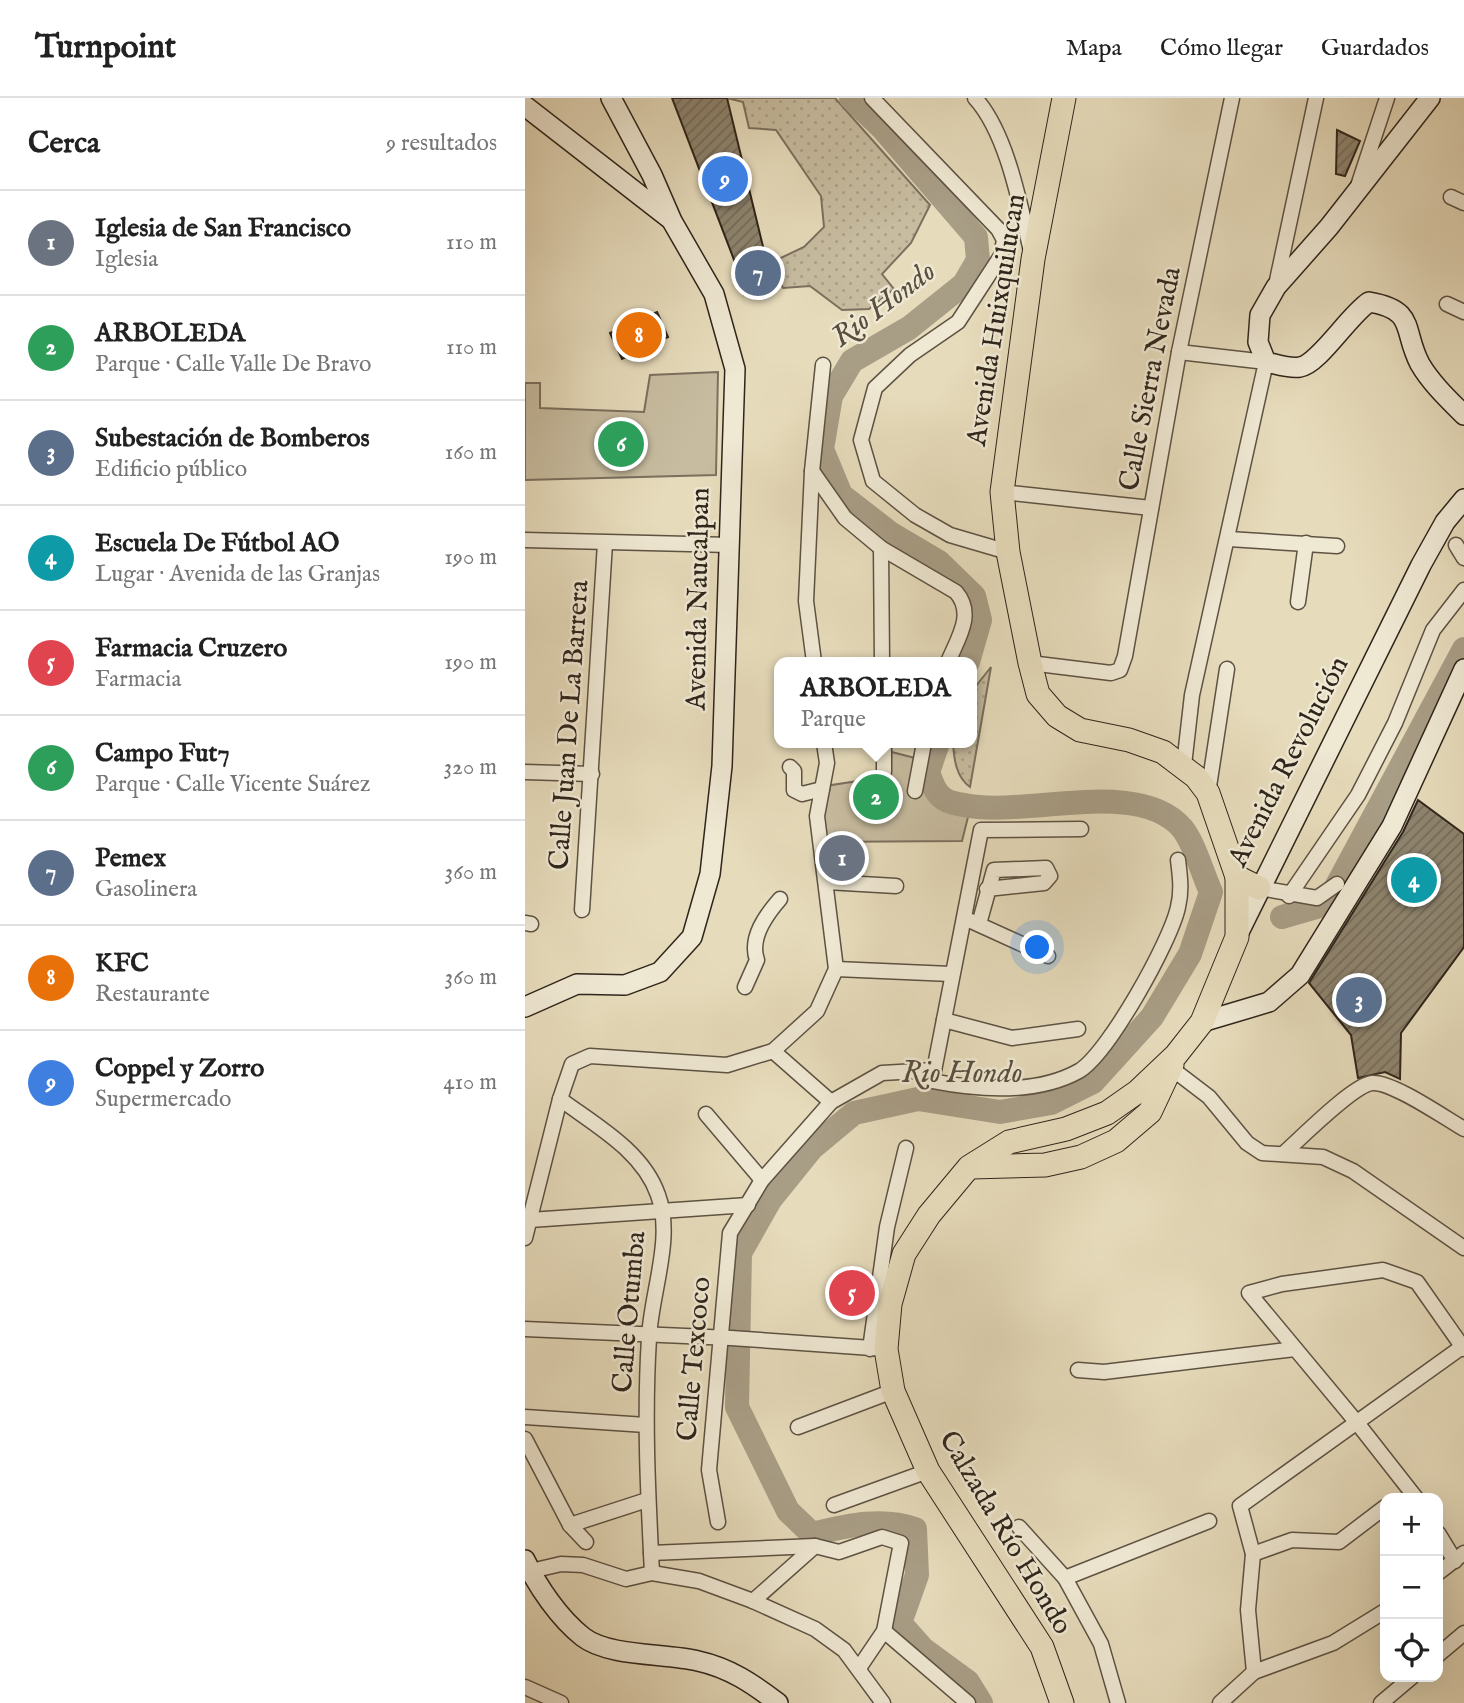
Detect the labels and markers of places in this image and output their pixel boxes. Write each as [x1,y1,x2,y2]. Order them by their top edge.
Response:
pin: 9 [702,153,748,205]
pin: 7 [735,247,781,299]
pin: 8 [616,309,662,361]
pin: 6 [598,418,644,470]
pin: 2 [853,771,899,823]
pin: 1 [819,832,865,884]
pin: 4 [1391,854,1437,906]
pin: 3 [1336,974,1382,1026]
pin: 5 [829,1267,875,1319]

